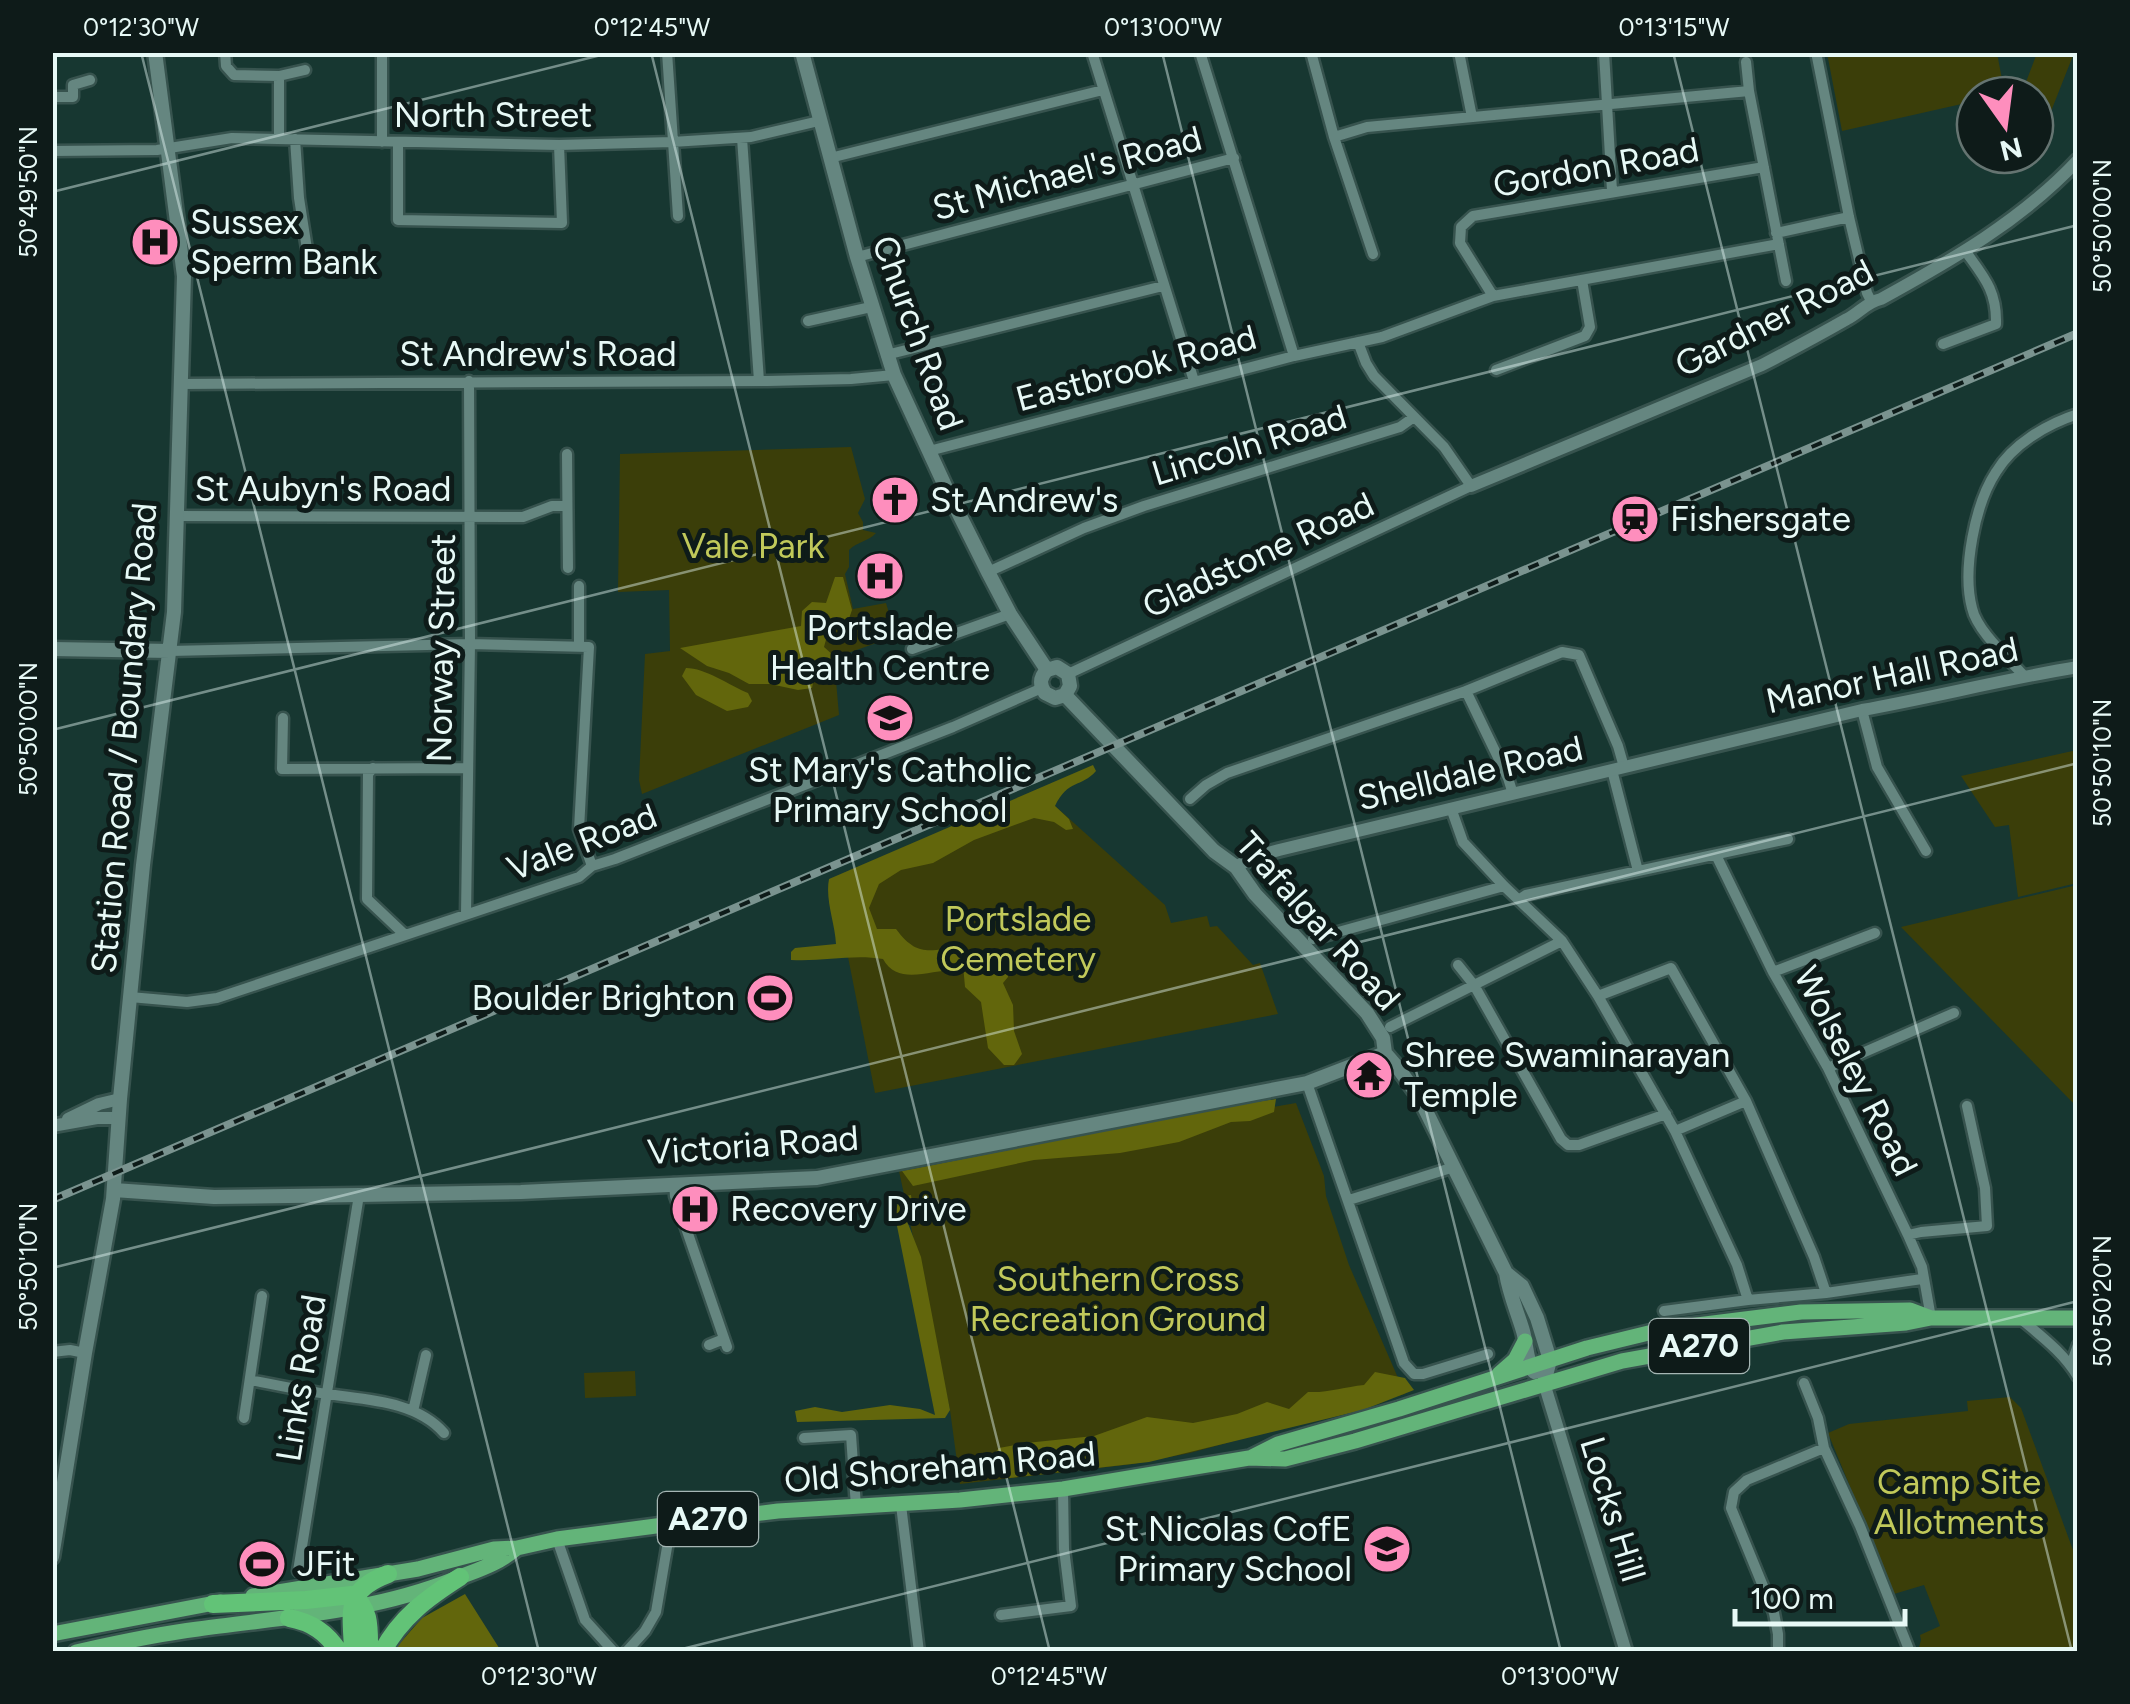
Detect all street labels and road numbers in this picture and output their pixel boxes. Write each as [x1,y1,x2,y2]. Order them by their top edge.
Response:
street label: North Street [394,94,592,136]
street label: St Michael's Road [928,117,1206,229]
street label: Gordon Road [1490,128,1702,206]
street label: Church Road [863,230,973,436]
street label: Gardner Road [1668,250,1880,386]
street label: Eastbrook Road [1011,316,1261,420]
street label: St Andrew's Road [399,333,677,375]
street label: Lincoln Road [1146,395,1352,495]
street label: St Aubyn's Road [194,468,452,510]
street label: Gladstone Road [1136,483,1380,627]
street label: Station Road / Boundary Road [82,501,166,975]
street label: Norway Street [418,533,464,763]
street label: Manor Hall Road [1762,628,2022,722]
street label: Shelldale Road [1353,727,1587,819]
street label: Vale Road [501,794,663,890]
street label: Trafalgar Road [1227,823,1409,1019]
street label: Wolseley Road [1785,959,1927,1183]
street label: Victoria Road [646,1117,860,1173]
street label: Links Road [267,1292,335,1464]
road number: A270 [1649,1319,1749,1373]
street label: Old Shoreham Road [782,1432,1098,1502]
street label: Locks Hill [1571,1432,1655,1586]
road number: A270 [658,1492,758,1546]

